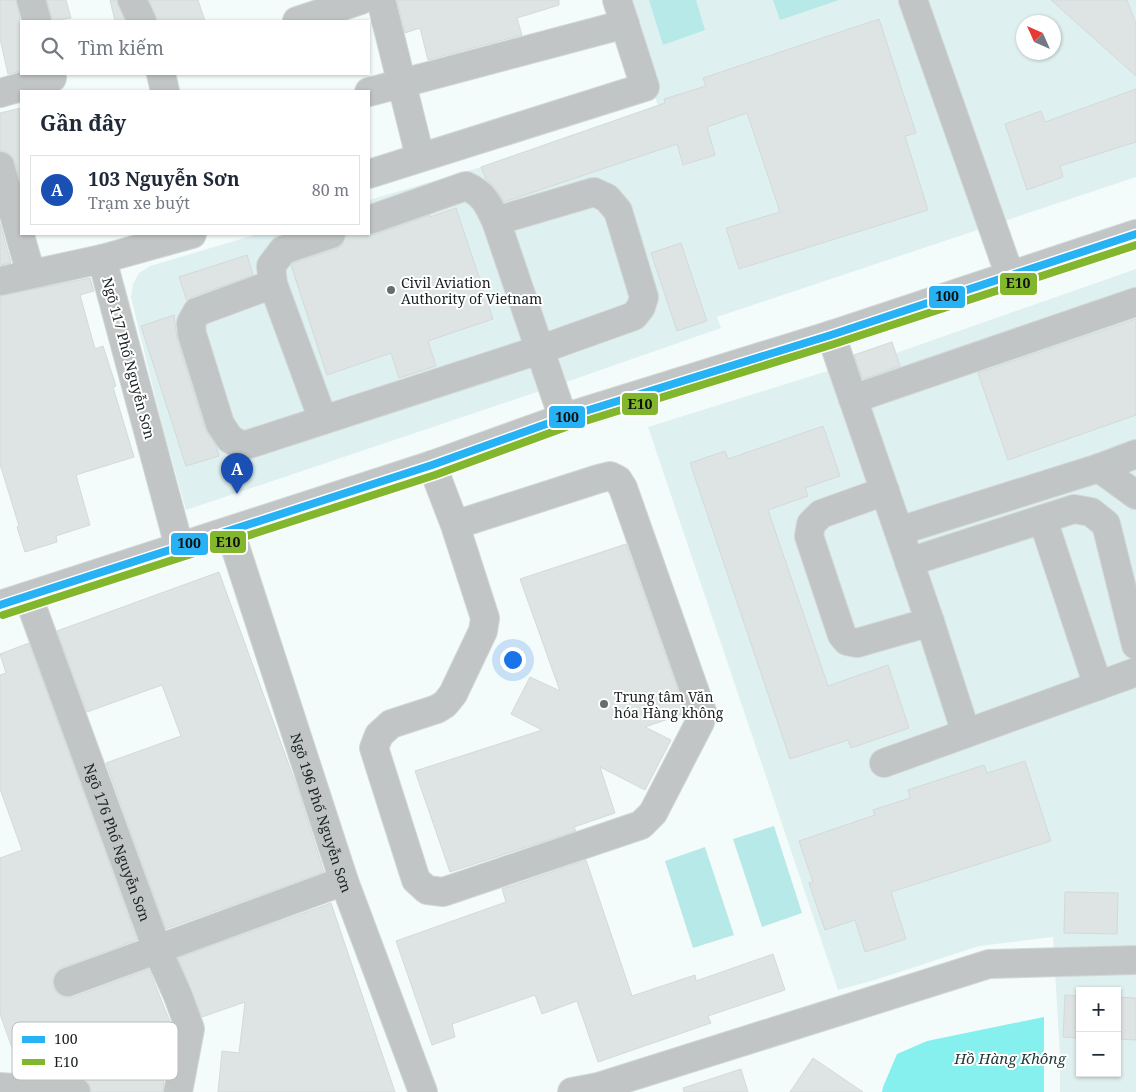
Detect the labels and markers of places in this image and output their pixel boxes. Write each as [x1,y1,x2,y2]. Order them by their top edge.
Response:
place label: Civil Aviation Authority of Vietnam [401,273,542,308]
marker: Civil Aviation Authority of Vietnam [385,284,397,296]
pin: A [221,453,253,494]
place label: Trung tâm Văn hóa Hàng không [614,687,724,722]
marker: Trung tâm Văn hóa Hàng không [598,698,610,710]

